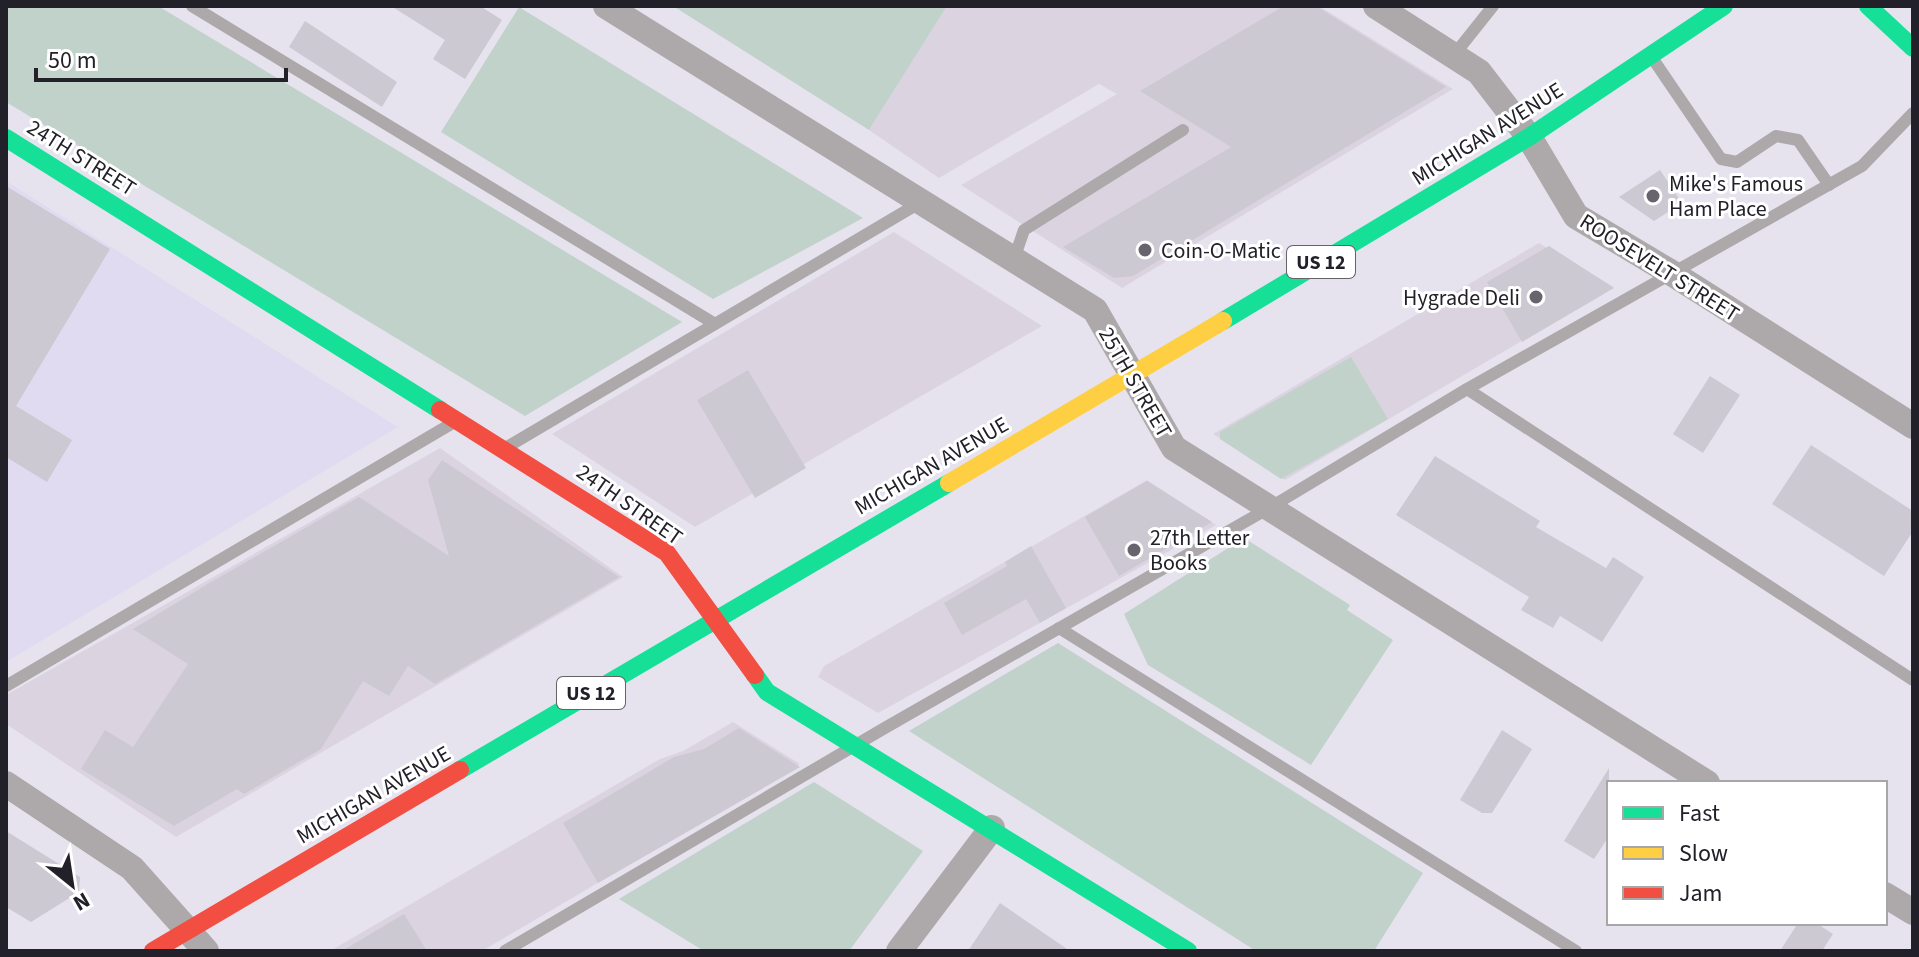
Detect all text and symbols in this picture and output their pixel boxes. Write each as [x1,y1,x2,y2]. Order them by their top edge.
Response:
scale bar [36,32,286,82]
text: 50 m [48,43,97,78]
street label: MICHIGAN AVENUE [1406,74,1569,193]
street label: 24TH STREET [21,112,142,204]
place label: Mike's Famous Ham Place [1669,168,1803,225]
marker: Mike's Famous Ham Place [1644,187,1662,205]
street label: ROOSEVELT STREET [1573,206,1746,330]
place label: Coin-O-Matic [1161,235,1281,267]
marker: Coin-O-Matic [1136,241,1154,259]
road number: US 12 [1287,246,1355,278]
place label: Hygrade Deli [1403,282,1520,314]
marker: Hygrade Deli [1527,288,1545,306]
street label: 25TH STREET [1091,321,1180,444]
street label: MICHIGAN AVENUE [849,409,1014,523]
street label: 24TH STREET [570,456,689,553]
place label: 27th Letter Books [1150,522,1250,579]
marker: 27th Letter Books [1125,541,1143,559]
road number: US 12 [557,677,625,709]
street label: MICHIGAN AVENUE [291,738,456,852]
legend [1607,781,1887,925]
text: Fast [1679,796,1720,831]
text: Slow [1679,836,1728,871]
north arrow [32,845,112,925]
text: Jam [1679,876,1723,911]
text: N [67,884,96,919]

